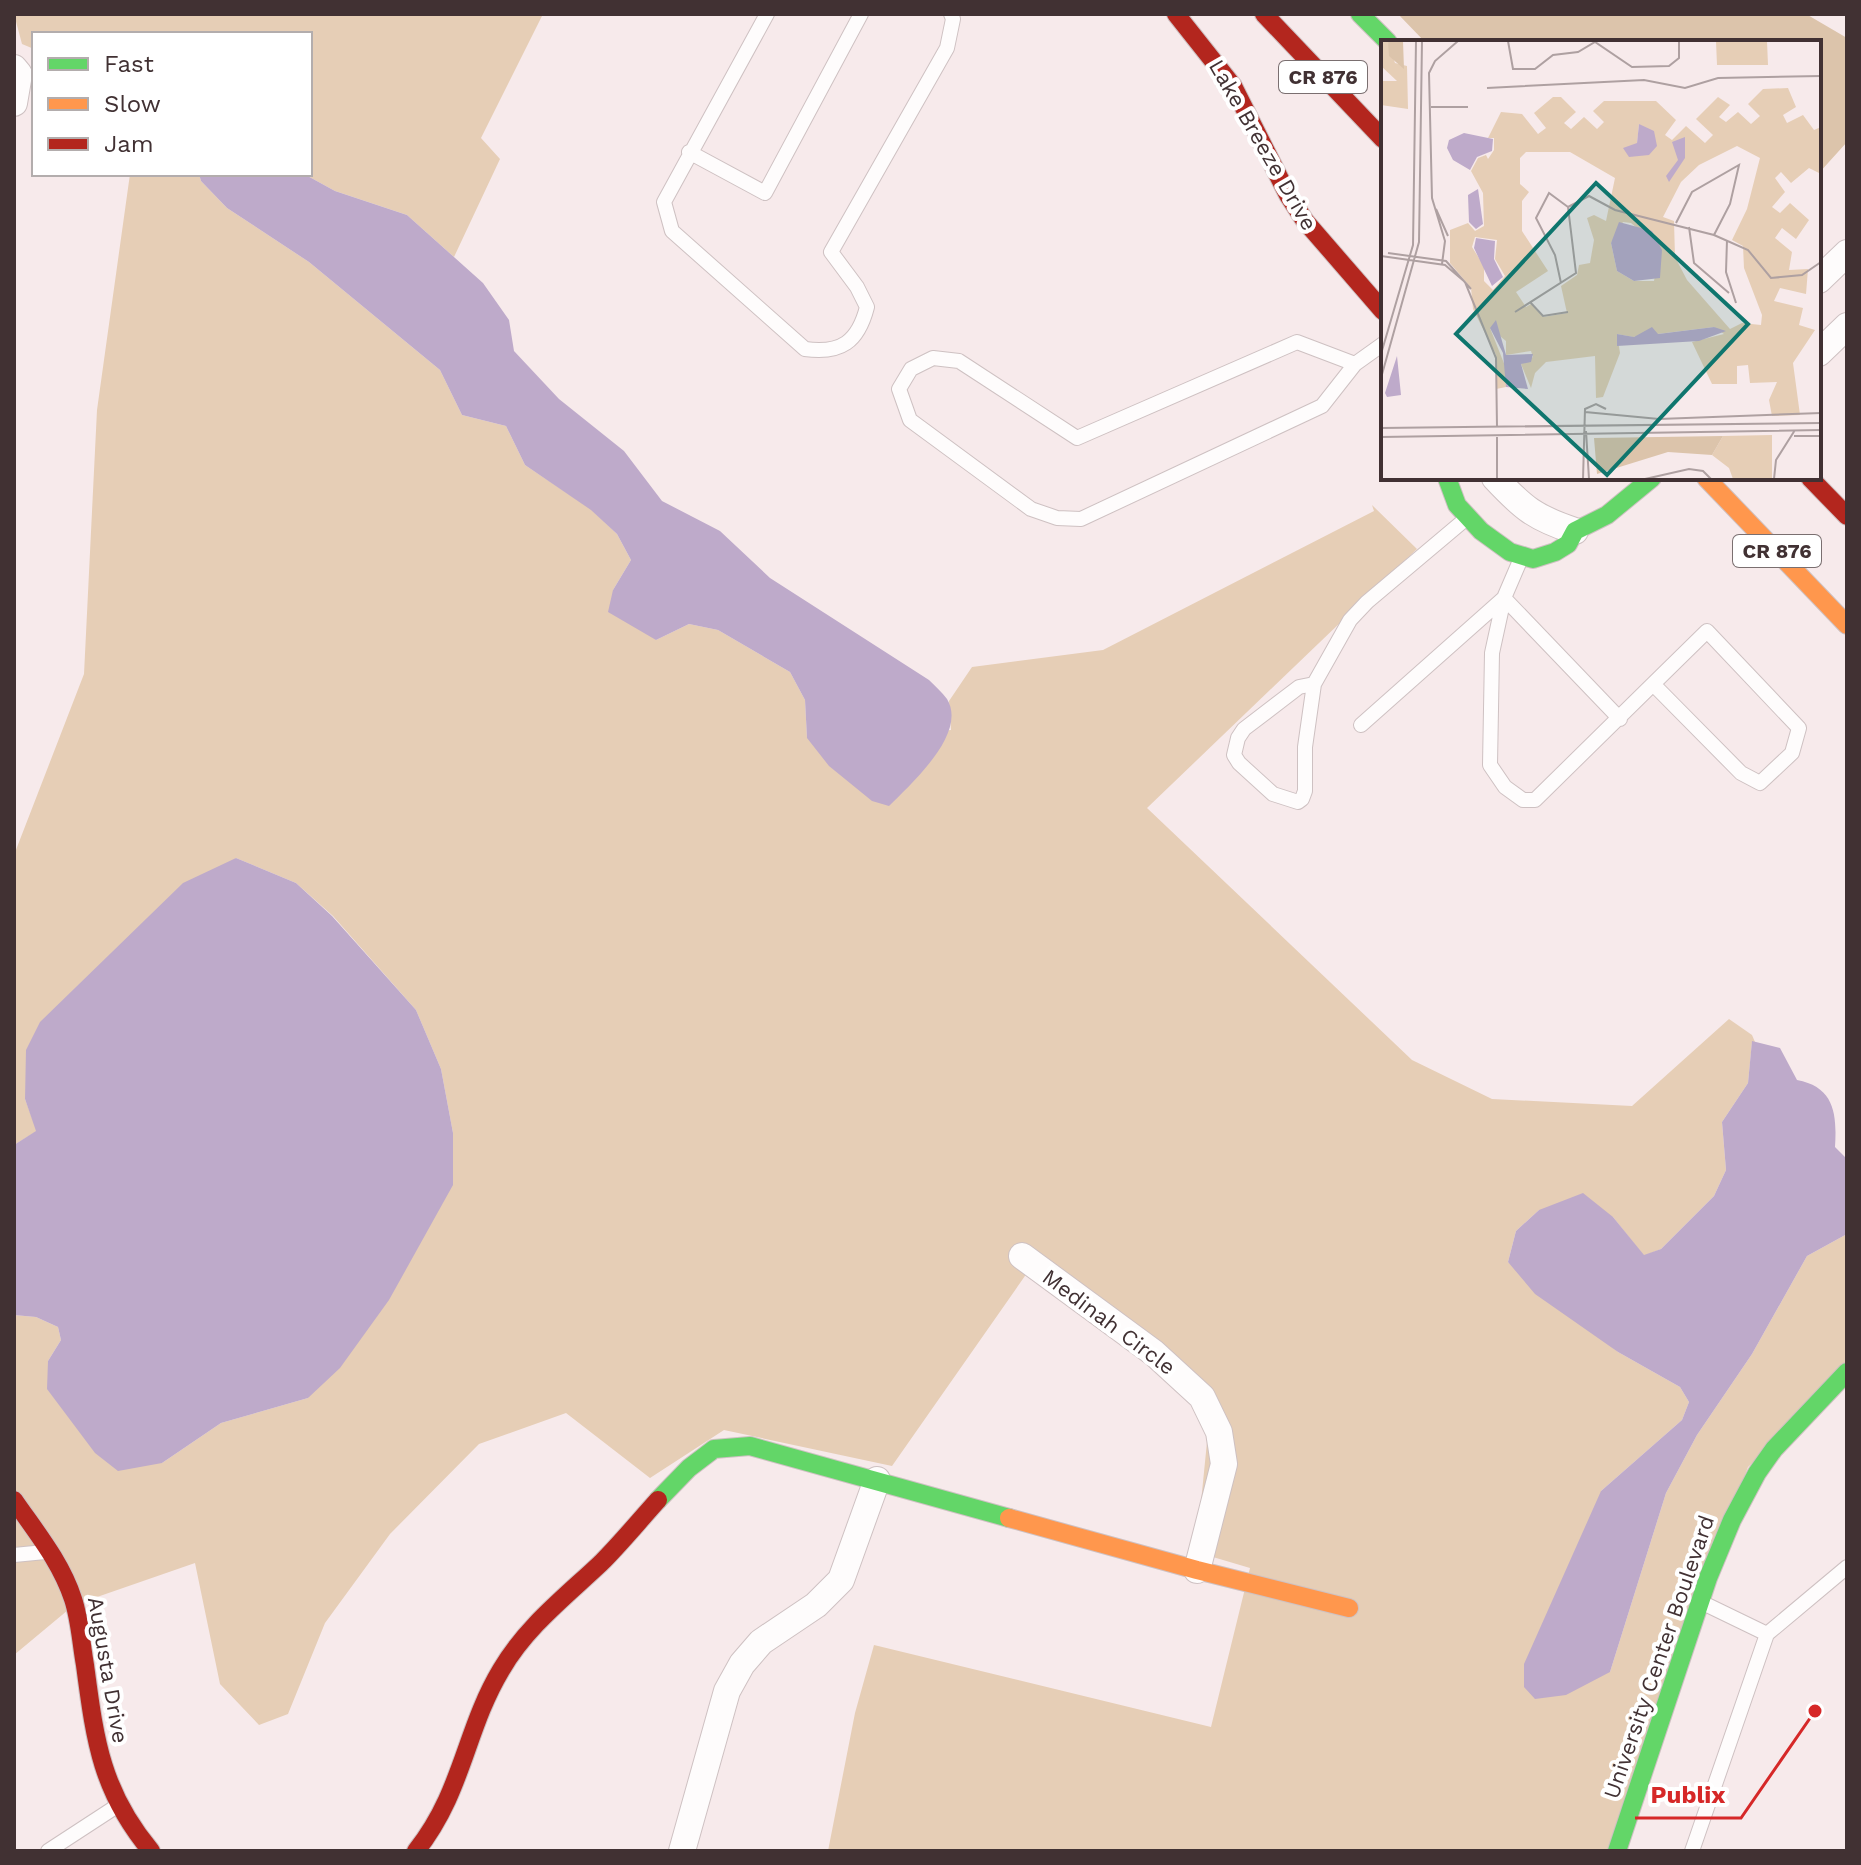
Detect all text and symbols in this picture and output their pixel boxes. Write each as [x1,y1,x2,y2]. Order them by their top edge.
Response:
legend [32,32,312,176]
inset map [1381,40,1821,480]
text: Fast [104,50,154,78]
street label: Lake Breeze Drive [1204,55,1322,235]
road number: CR 876 [1279,61,1367,93]
text: Slow [104,90,161,118]
text: Jam [104,130,154,158]
road number: CR 876 [1733,535,1821,567]
street label: Medinah Circle [1038,1264,1180,1380]
street label: University Center Boulevard [1599,1512,1719,1802]
street label: Augusta Drive [83,1595,133,1745]
callout: Publix [1635,1770,1741,1818]
text: Publix [1651,1781,1725,1809]

